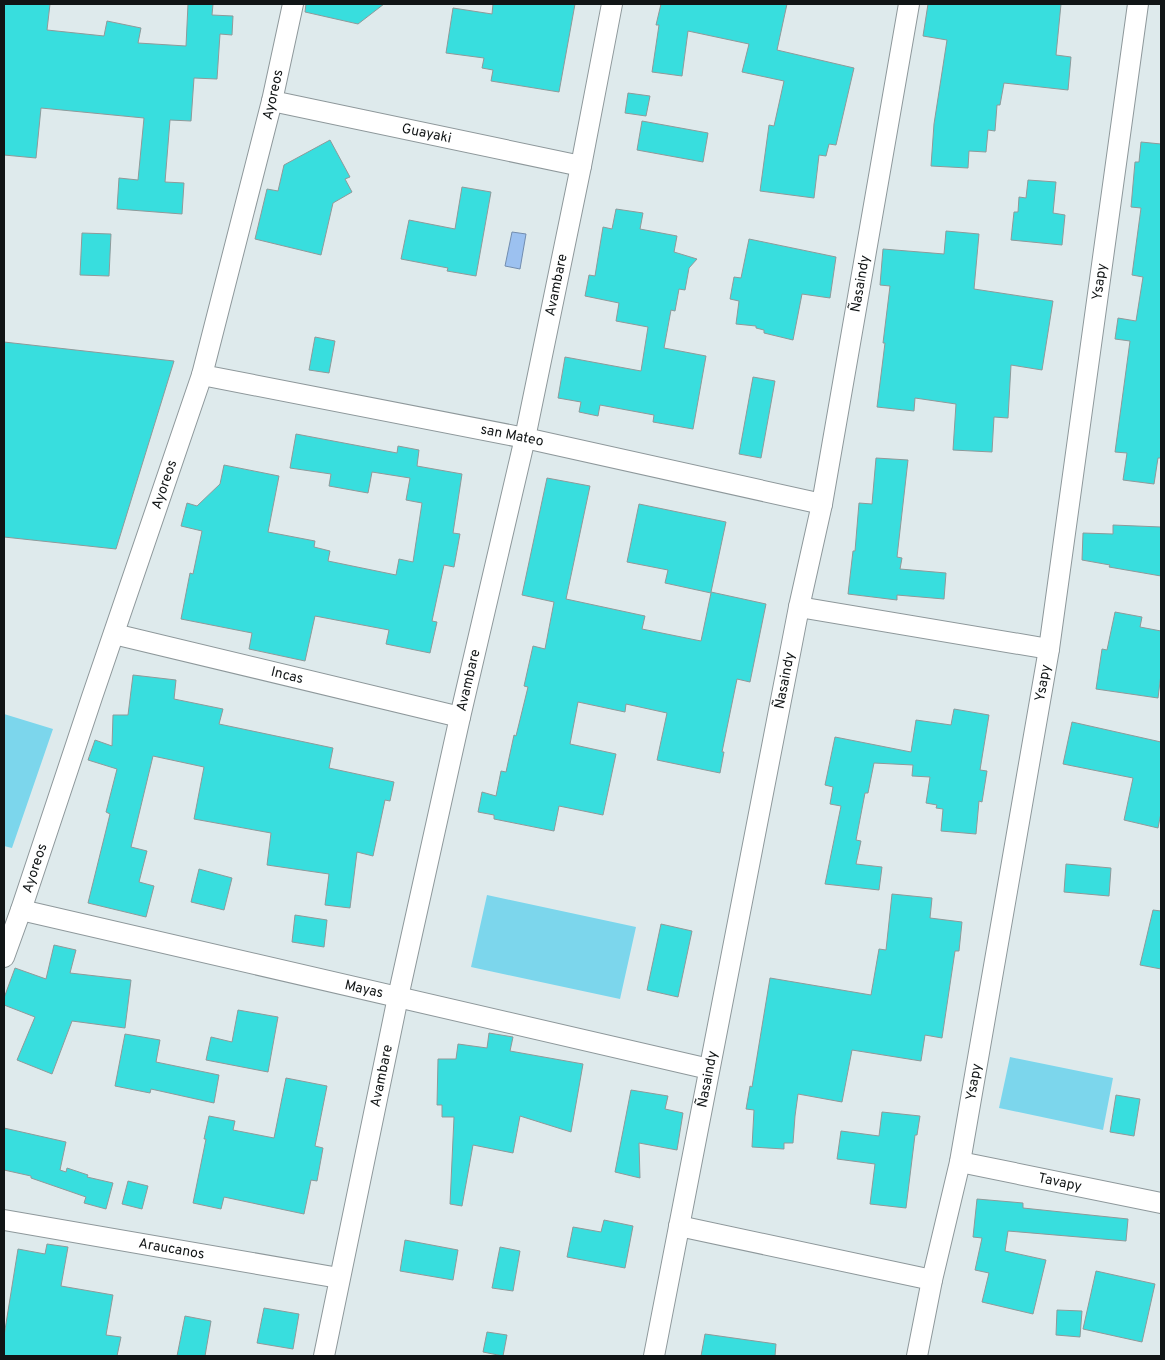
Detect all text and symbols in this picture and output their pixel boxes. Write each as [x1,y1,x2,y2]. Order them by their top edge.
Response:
street label: Ayoreos [259,68,287,122]
street label: Guayaki [400,120,453,147]
street label: Avambare [542,252,571,318]
street label: Ñasaindy [847,254,874,314]
street label: Ysapy [1089,262,1111,301]
street label: san Mateo [479,421,545,450]
street label: Ayoreos [148,458,181,511]
street label: Avambare [453,648,484,713]
street label: Ñasaindy [771,651,799,710]
street label: Incas [269,663,305,688]
street label: Ysapy [1032,663,1055,703]
street label: Ayoreos [19,841,51,895]
street label: Mayas [343,977,385,1002]
street label: Avambare [367,1043,396,1109]
street label: Ñasaindy [694,1049,721,1109]
street label: Ysapy [962,1062,985,1102]
street label: Tavapy [1037,1170,1083,1195]
street label: Araucanos [137,1235,206,1263]

